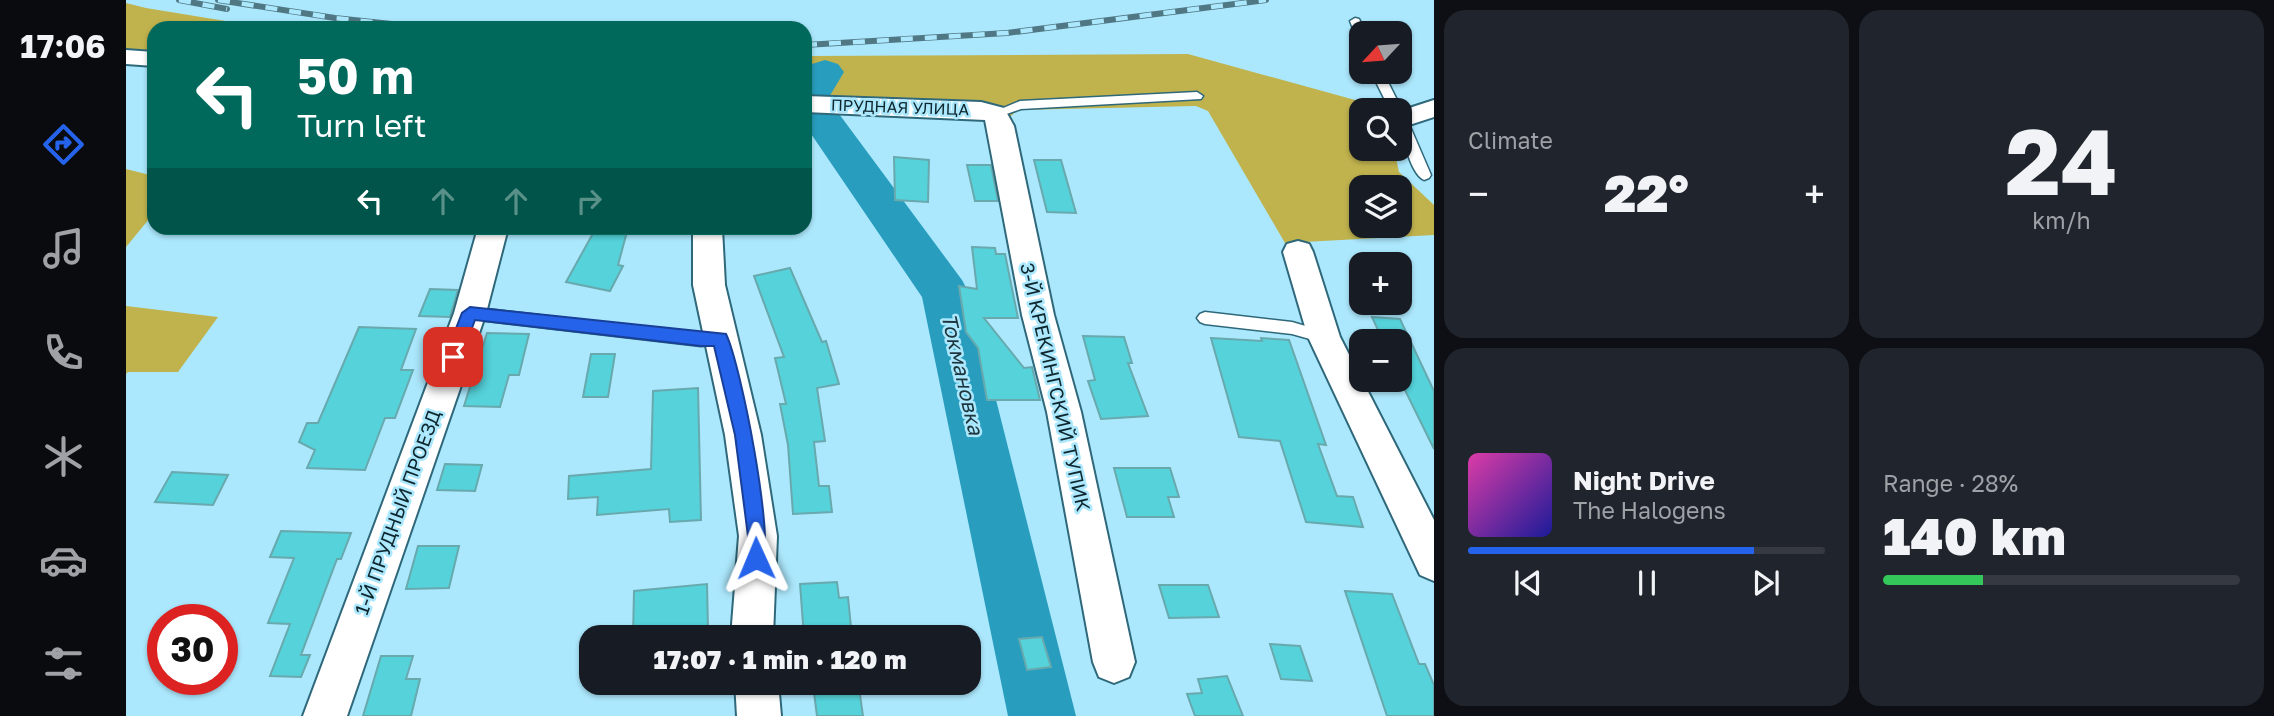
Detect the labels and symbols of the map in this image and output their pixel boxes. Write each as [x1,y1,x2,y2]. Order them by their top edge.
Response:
north arrow [1349,21,1412,84]
street label: ПРУДНАЯ УЛИЦА [830,95,970,119]
street label: 3-Й КРЕКИНГСКИЙ ТУПИК [1016,261,1096,513]
water label: Токмановка [936,311,990,438]
pin [423,327,483,387]
street label: 1-Й ПРУДНЫЙ ПРОЕЗД [349,406,445,618]
position arrow [719,521,793,595]
speed limit sign: 30 [147,604,238,695]

